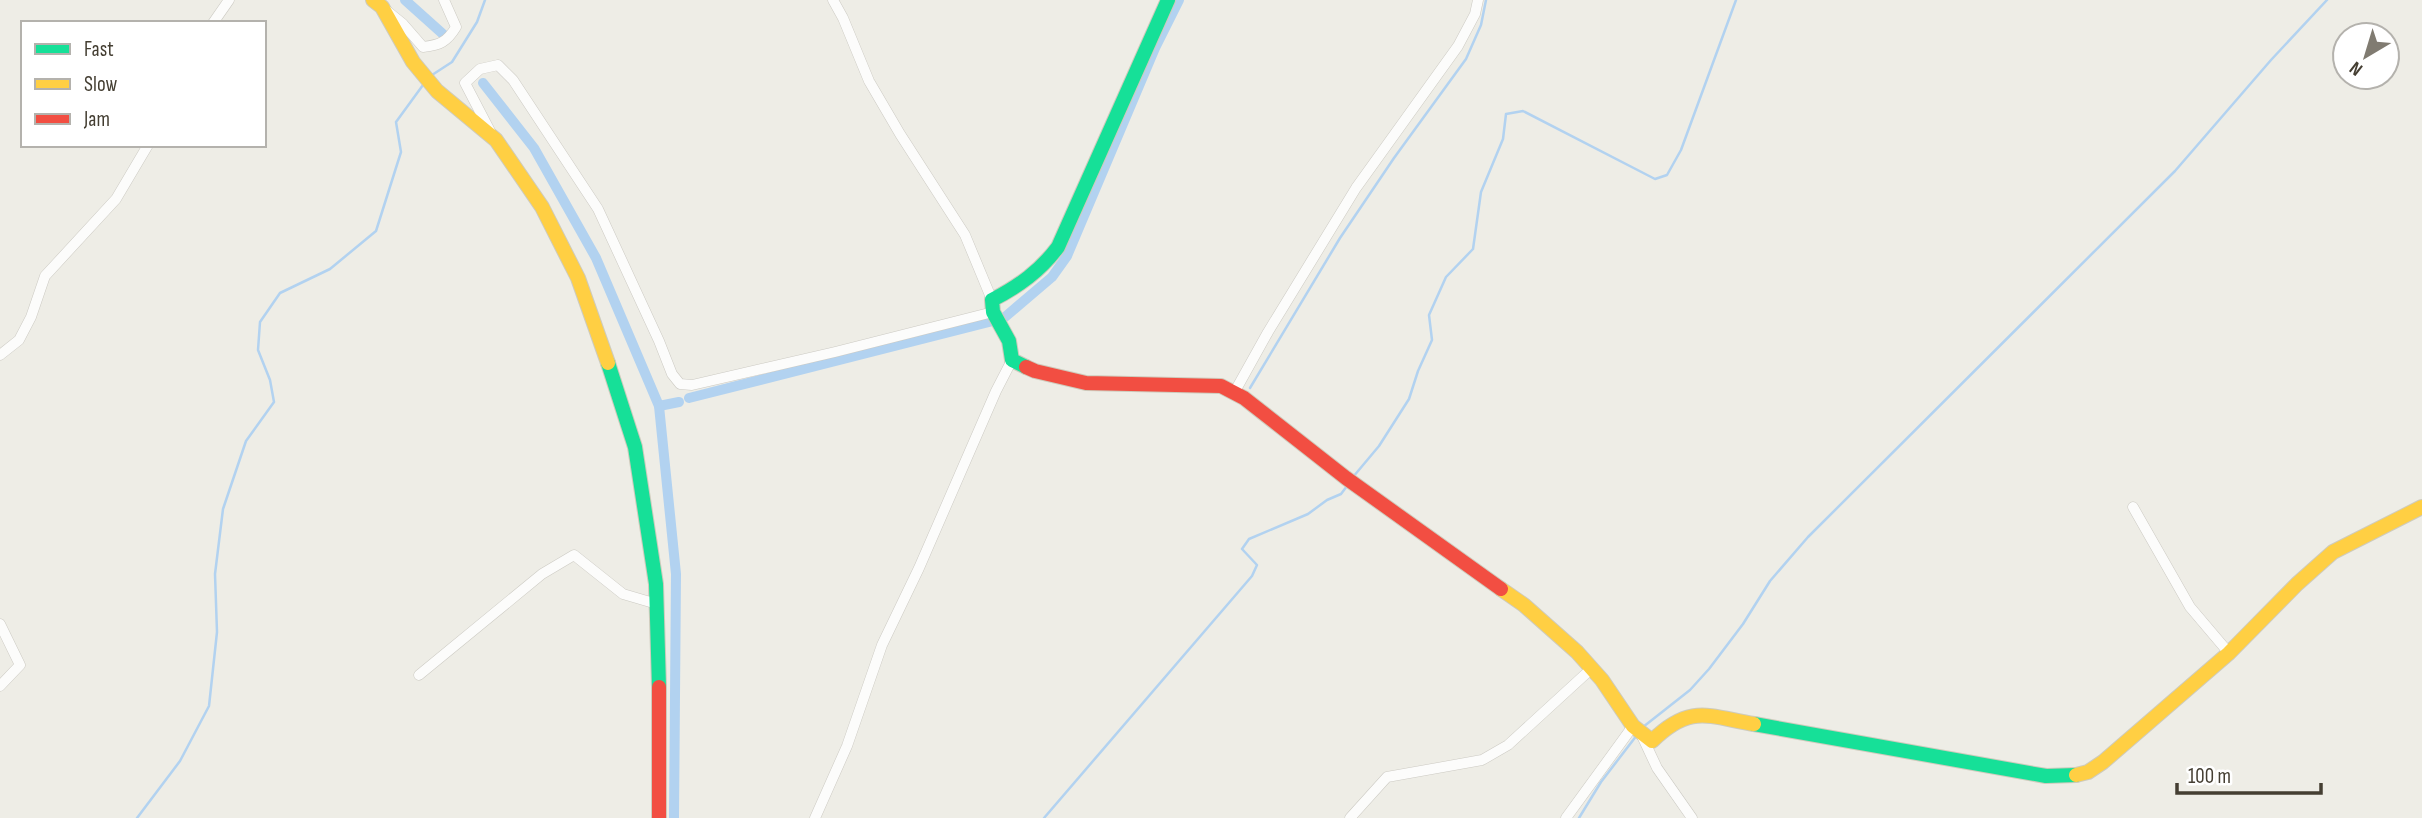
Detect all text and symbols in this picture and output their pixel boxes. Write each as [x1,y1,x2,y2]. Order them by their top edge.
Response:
legend [21,21,266,147]
north arrow [2331,21,2401,91]
text: Fast [84,37,114,62]
text: N [2345,56,2368,80]
text: Slow [84,72,118,97]
text: Jam [83,107,110,132]
scale bar [2177,752,2320,796]
text: 100 m [2188,764,2231,789]

